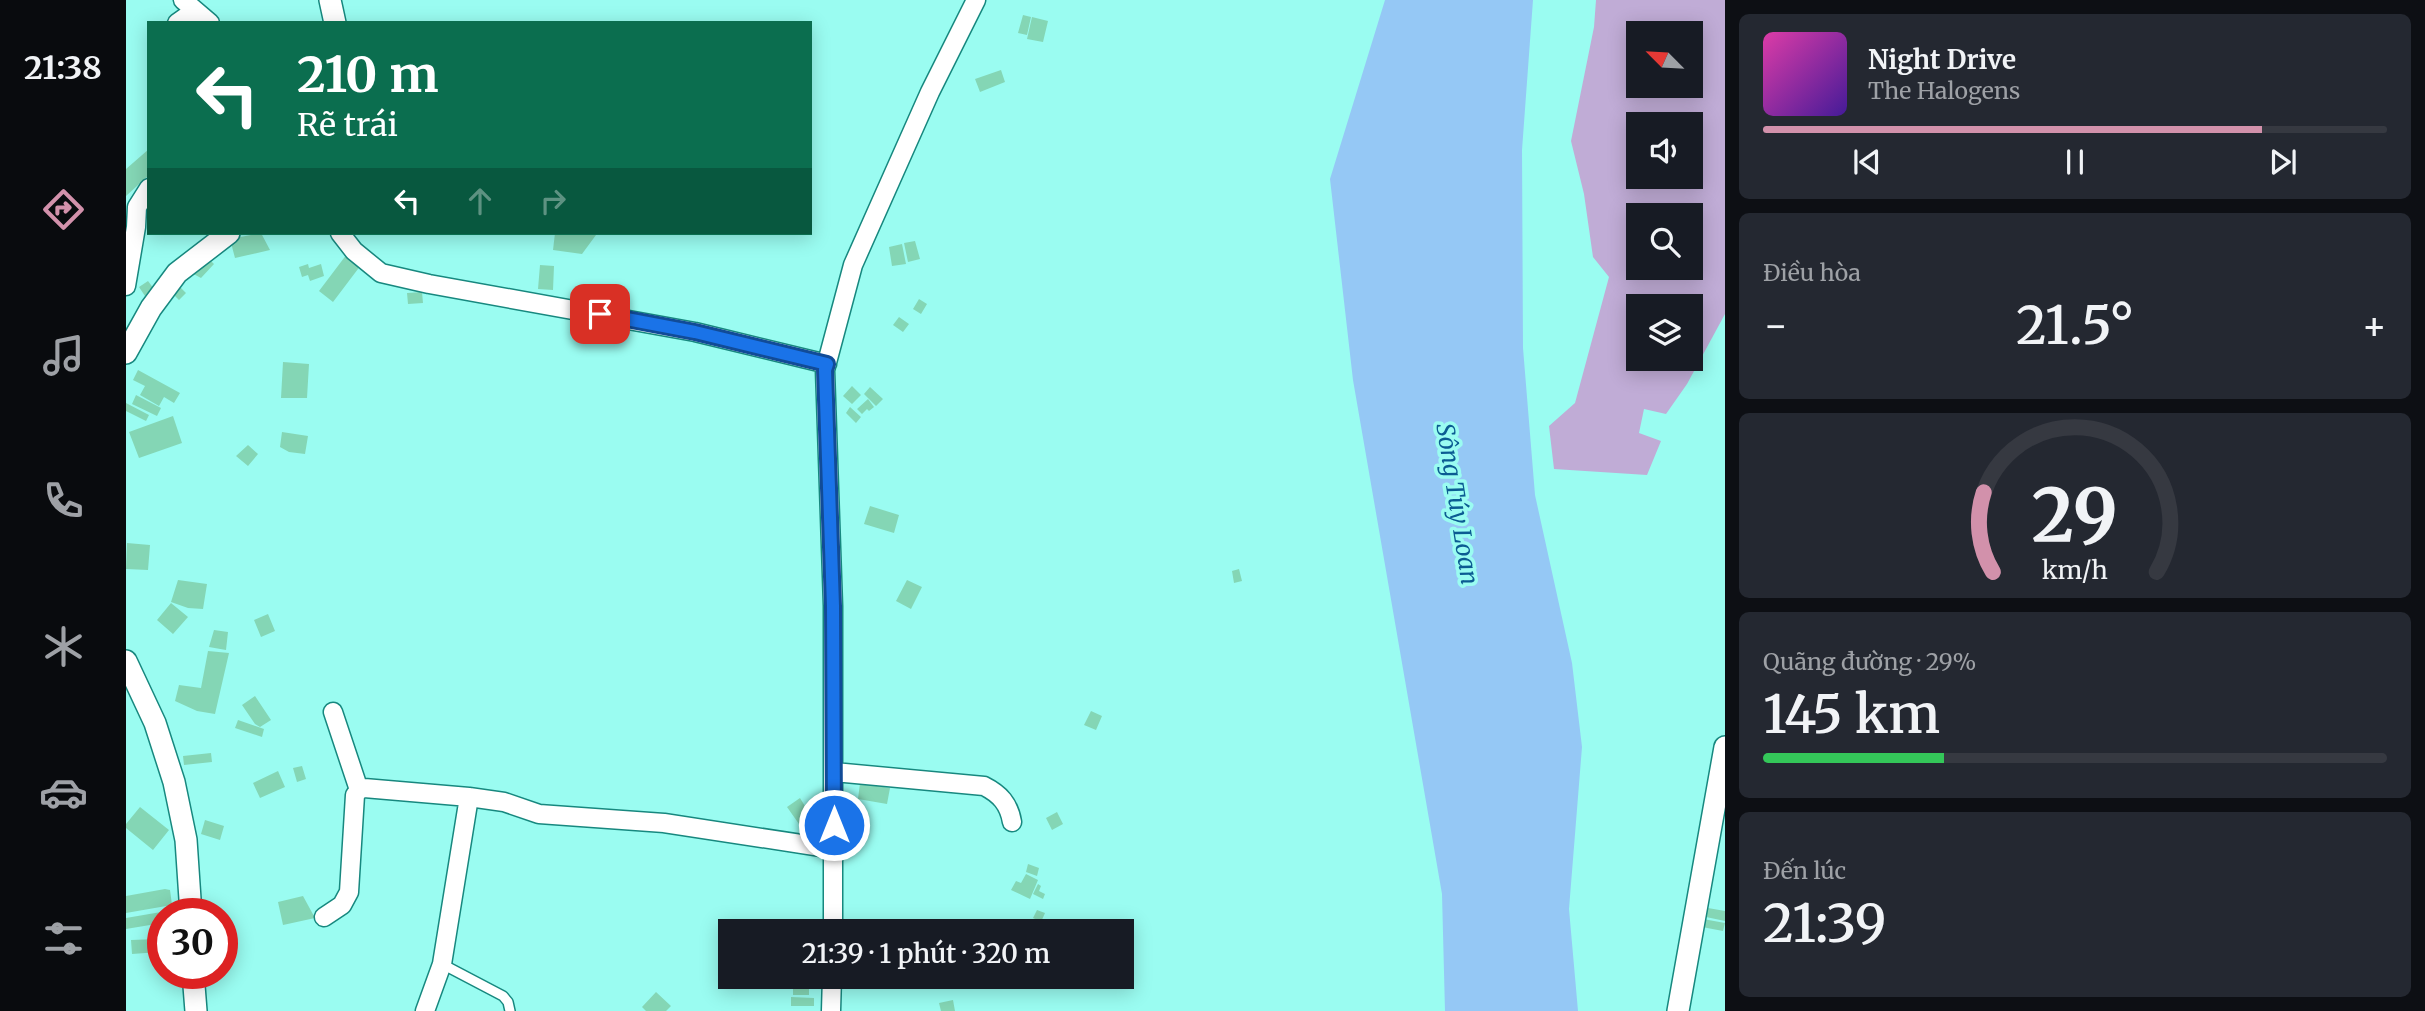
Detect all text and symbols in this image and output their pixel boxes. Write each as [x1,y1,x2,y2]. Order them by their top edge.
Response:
north arrow [1626,21,1703,98]
map controls [1626,21,1703,371]
text: Night Drive [1868,43,2016,76]
text: 210 m [297,44,438,105]
text: 21:38 [24,48,102,88]
icon: left [182,49,273,140]
text: The Halogens [1868,76,2020,105]
text: Rẽ trái [297,105,398,145]
button: sound [1626,112,1703,189]
icon: previous [1848,143,1886,181]
icon: pause [2056,143,2094,181]
icon: next [2264,143,2302,181]
icon: left [388,182,426,220]
icon: ahead [461,182,499,220]
icon: right [534,182,572,220]
icon: directions [39,185,88,234]
button: search [1626,203,1703,280]
text: Điều hòa [1763,258,1861,287]
pin [570,284,630,344]
text: 21.5° [2016,293,2134,358]
button: layers [1626,294,1703,371]
icon: arrive [581,295,619,333]
text: − [1763,302,1788,349]
text: + [2362,302,2387,349]
icon: music [39,331,88,380]
water label: Sông Túy Loan [1429,421,1486,587]
text: 29 [2032,470,2118,562]
icon: phone [39,476,88,525]
text: km/h [2042,553,2108,585]
icon: climate [39,622,88,671]
text: Quãng đường · 29% [1763,647,1976,676]
text: 145 km [1763,682,1940,747]
icon: car [39,768,88,817]
position arrow [797,788,871,862]
text: Đến lúc [1763,856,1846,885]
text: 21:39 [1763,891,1886,956]
speed limit sign: 30 [147,898,238,989]
icon: filters [39,914,88,963]
text: 21:39 · 1 phút · 320 m [802,937,1050,970]

